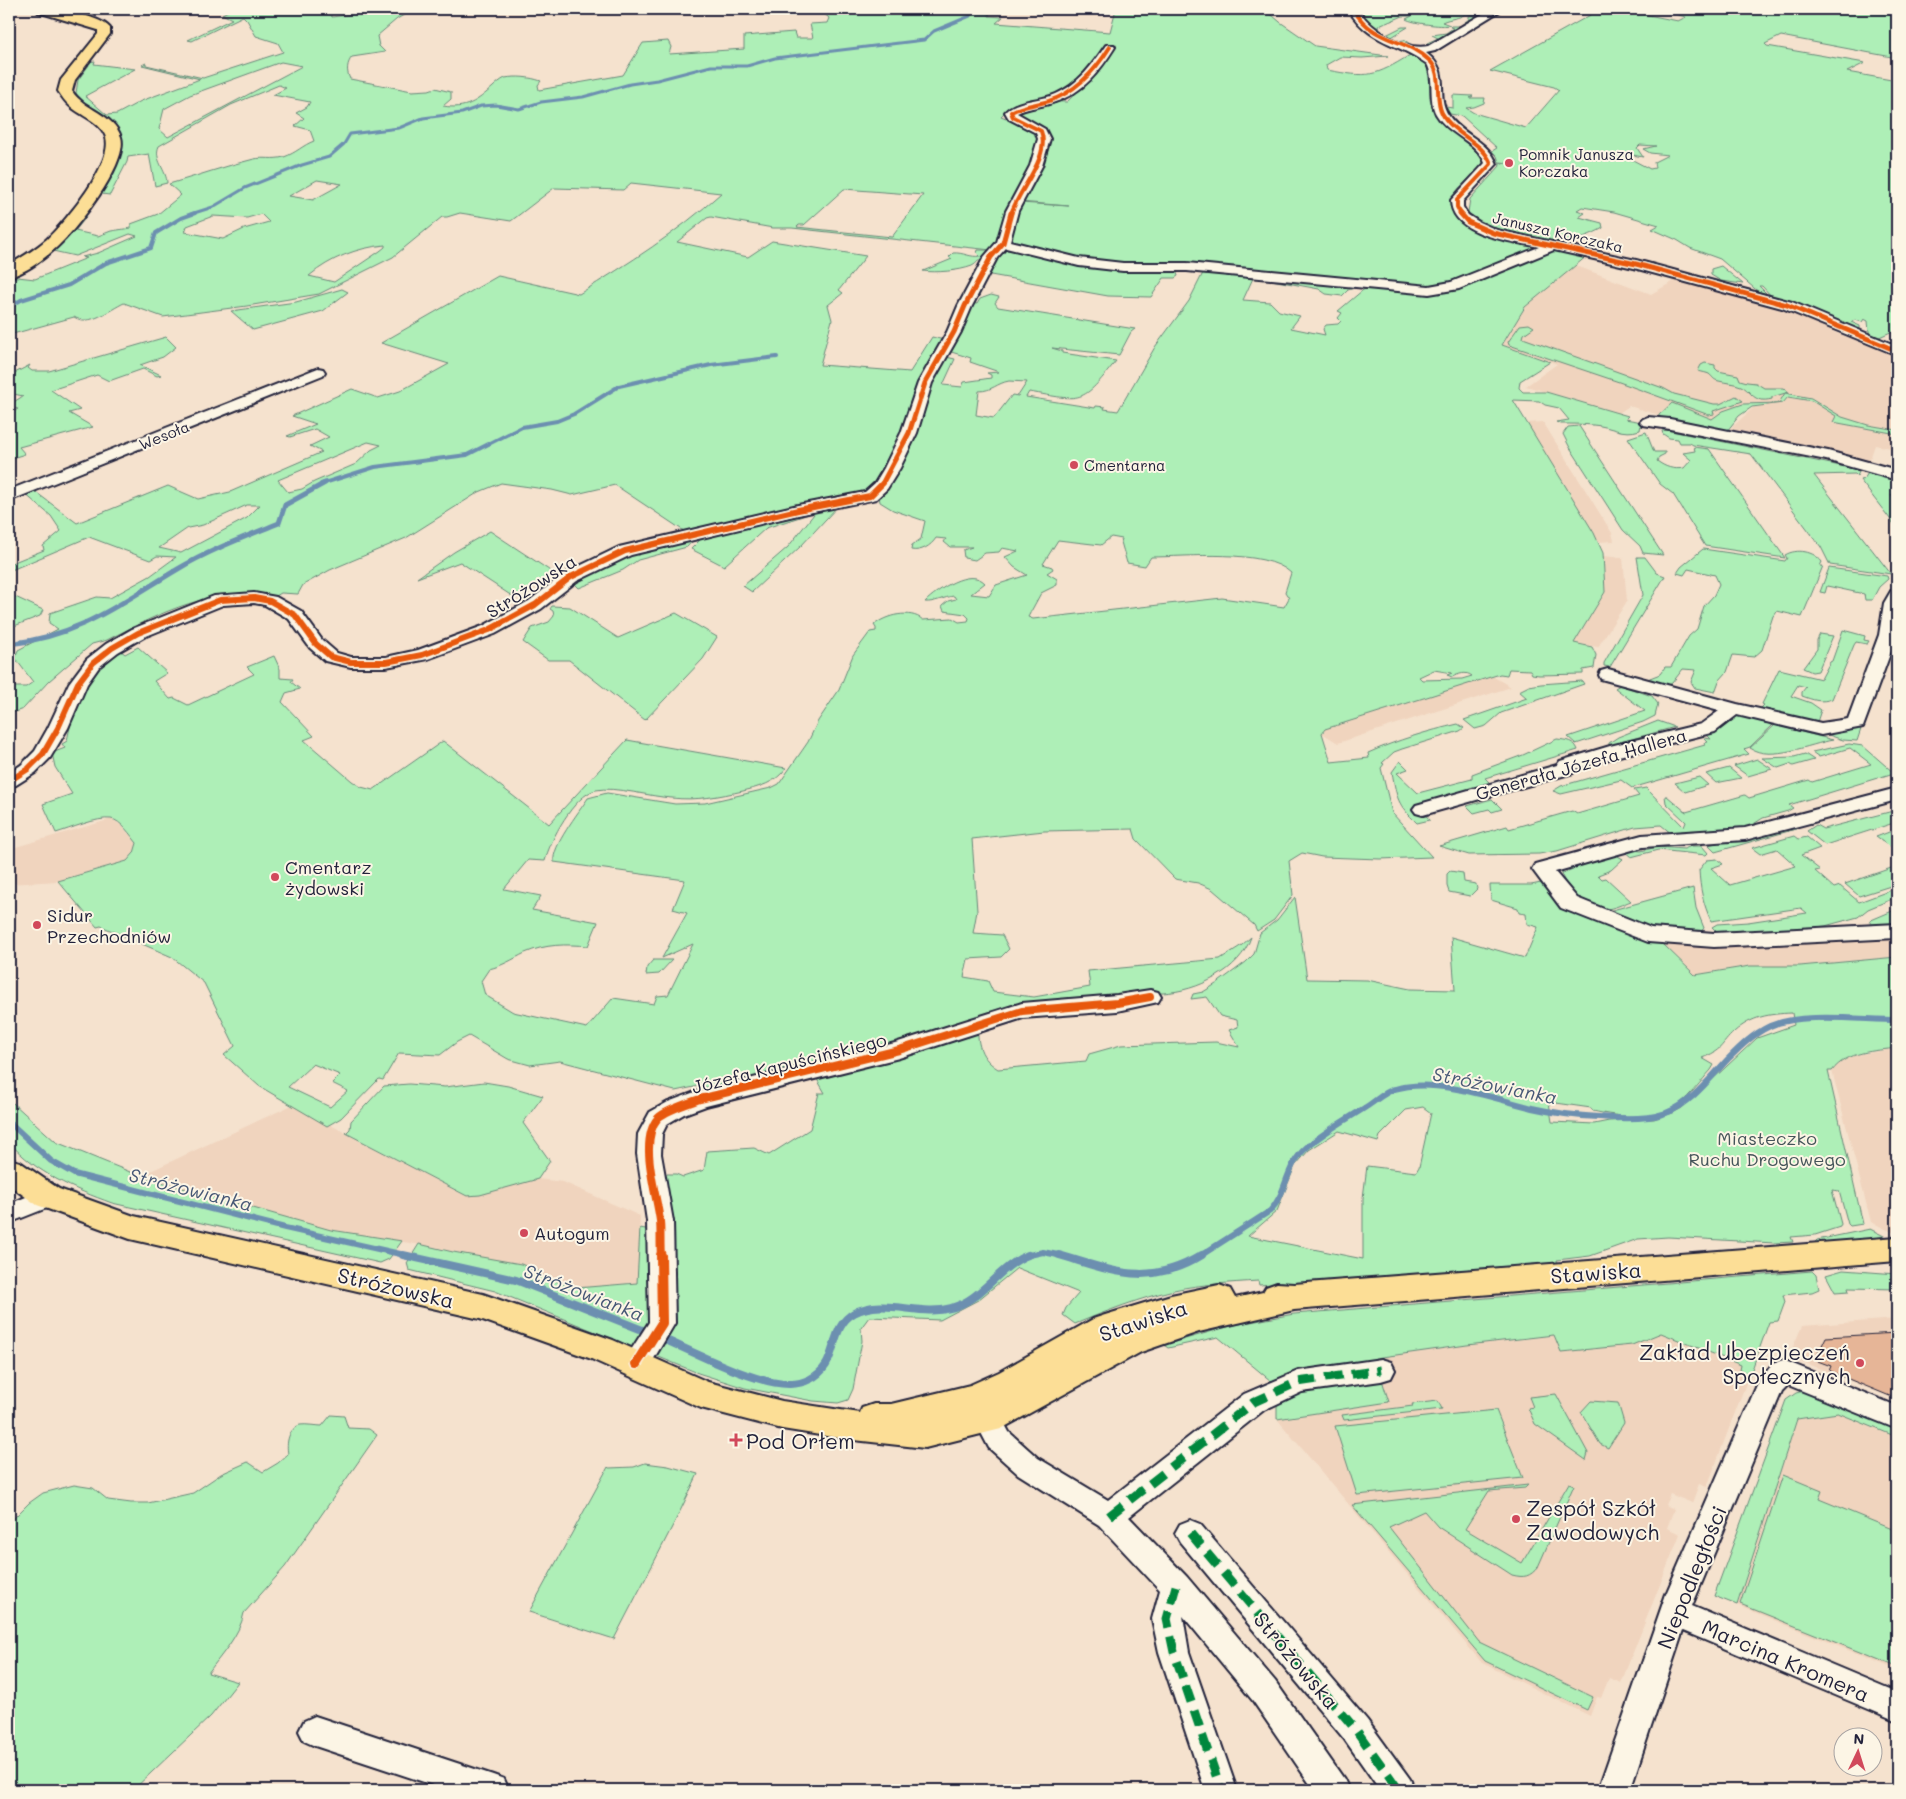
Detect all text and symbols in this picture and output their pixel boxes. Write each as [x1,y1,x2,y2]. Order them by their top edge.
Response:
place label: Pomnik Janusza Korczaka [1519,144,1634,181]
marker: Pomnik Janusza Korczaka [1503,157,1515,169]
street label: Janusza Korczaka [1491,207,1625,257]
street label: Wesoła [136,416,192,454]
place label: Cmentarna [1084,455,1165,475]
marker: Cmentarna [1068,459,1080,471]
street label: Stróżowska [481,549,581,623]
street label: Generała Józefa Hallera [1473,722,1689,806]
place label: Cmentarz żydowski [285,855,372,900]
marker: Cmentarz żydowski [269,871,281,883]
place label: Sidur Przechodniów [47,903,171,948]
marker: Sidur Przechodniów [31,919,43,931]
street label: Józefa Kapuścińskiego [689,1027,889,1099]
water label: Stróżowianka [1431,1061,1559,1109]
park label: Miasteczko Ruchu Drogowego [1688,1126,1846,1171]
water label: Stróżowianka [127,1162,255,1216]
place label: Autogum [534,1221,610,1245]
marker: Autogum [518,1227,530,1239]
street label: Stawiska [1550,1255,1642,1289]
water label: Stróżowianka [520,1258,648,1326]
street label: Stróżowska [335,1260,457,1314]
street label: Stawiska [1095,1293,1191,1347]
place label: Zakład Ubezpieczeń Społecznych [1639,1338,1850,1389]
marker: Zakład Ubezpieczeń Społecznych [1854,1357,1866,1369]
place label: Pod Orłem [746,1427,855,1454]
marker: Pod Orłem [730,1434,742,1446]
place label: Zespół Szkół Zawodowych [1526,1494,1659,1545]
street label: Niepodległości [1650,1501,1732,1653]
marker: Zespół Szkół Zawodowych [1510,1513,1522,1525]
street label: Stróżowska [1248,1606,1346,1714]
street label: Marcina Kromera [1698,1612,1874,1708]
north arrow [1834,1726,1884,1776]
text: N [1853,1729,1865,1748]

